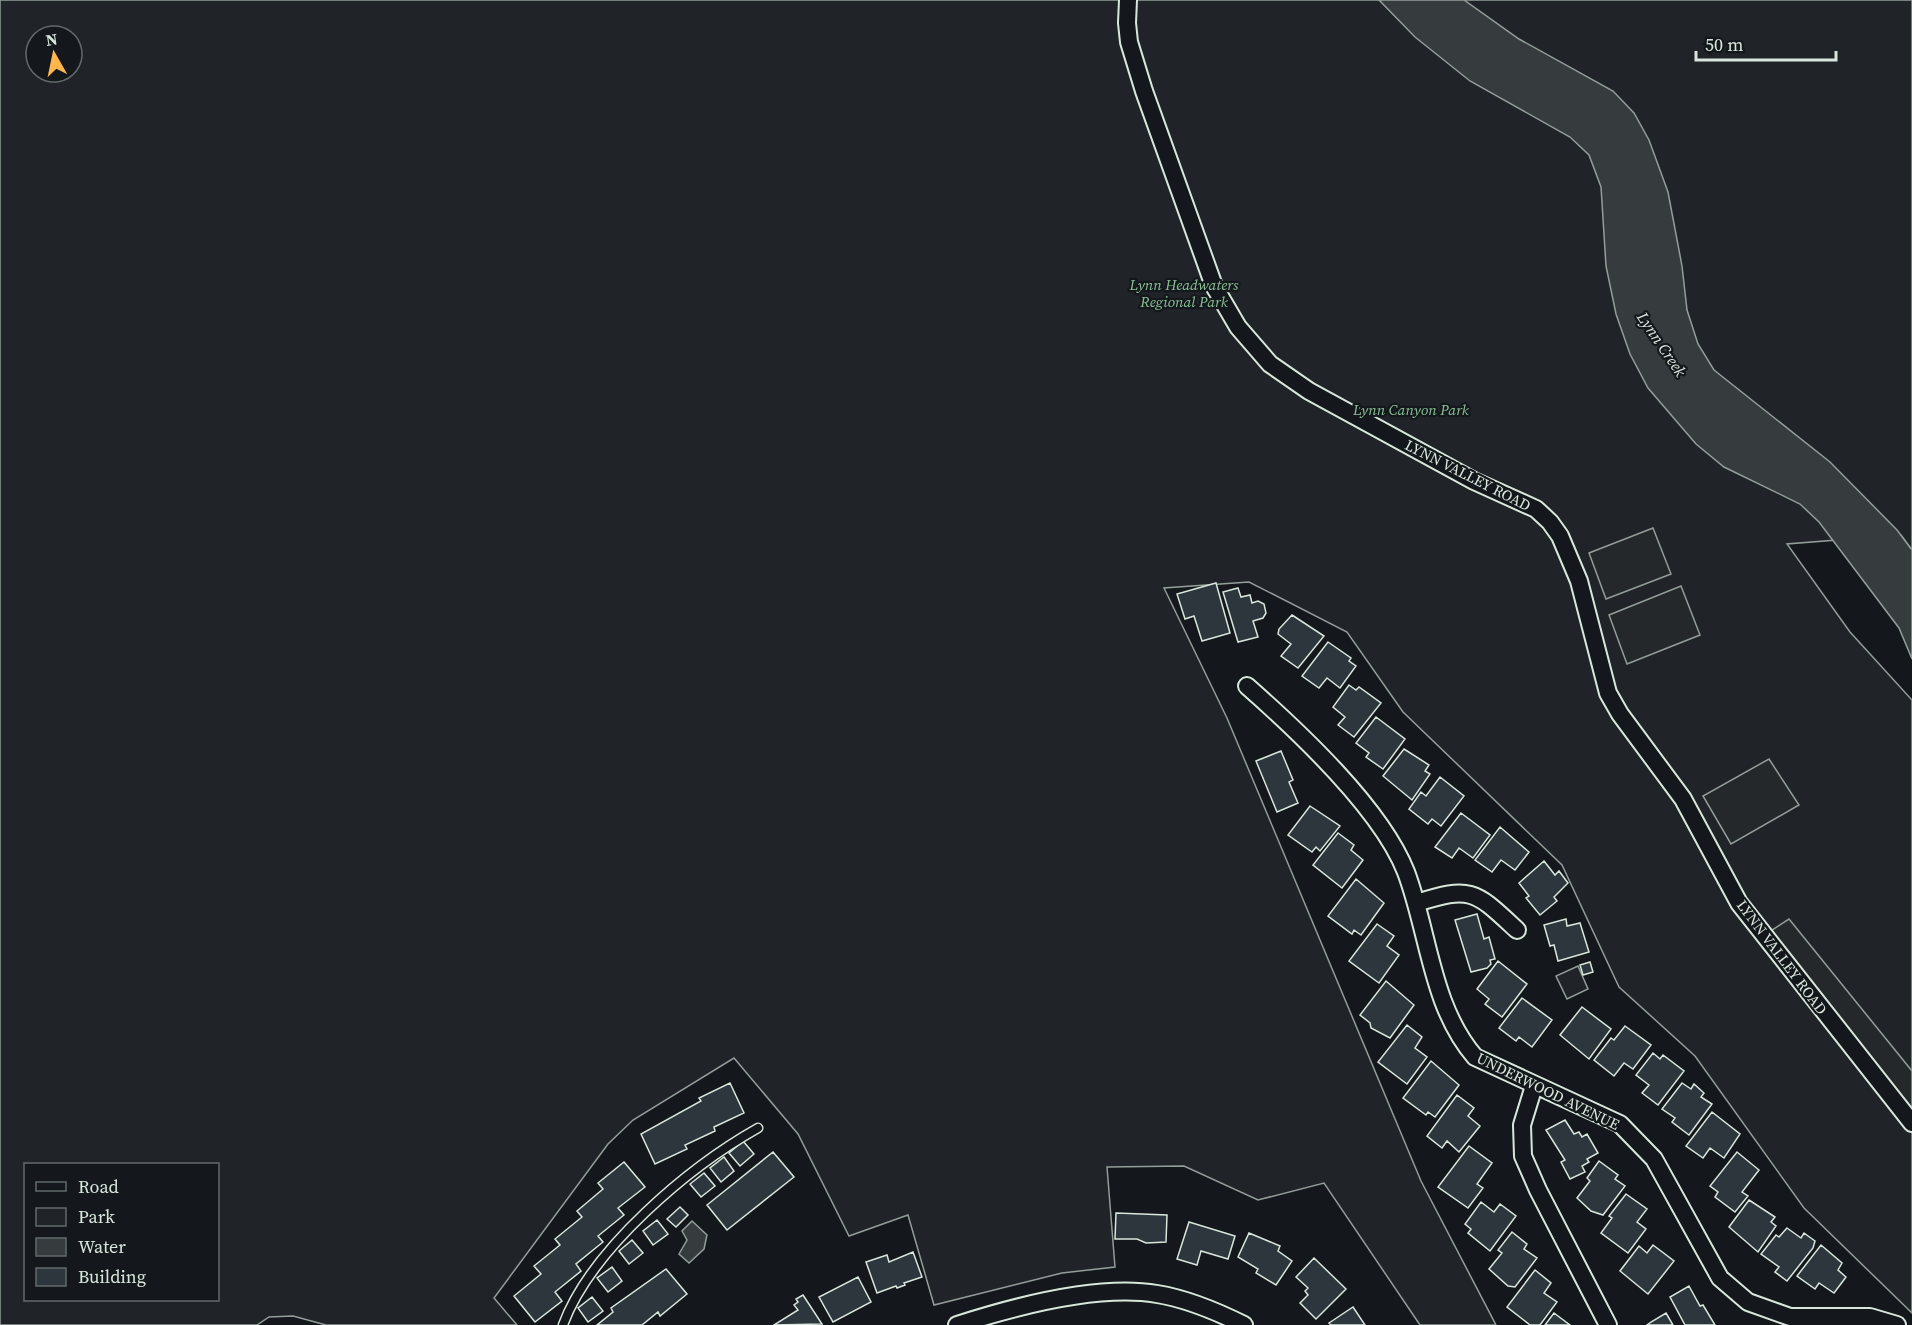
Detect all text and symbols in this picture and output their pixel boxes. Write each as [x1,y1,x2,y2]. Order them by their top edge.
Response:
north arrow [24,24,84,84]
scale bar [1696,24,1836,62]
text: N [44,27,59,51]
text: 50 m [1705,32,1743,57]
park label: Lynn Headwaters Regional Park [1129,274,1239,312]
water label: Lynn Creek [1632,306,1692,381]
park label: Lynn Canyon Park [1352,399,1470,420]
street label: LYNN VALLEY ROAD [1401,434,1535,516]
street label: LYNN VALLEY ROAD [1732,895,1832,1019]
street label: UNDERWOOD AVENUE [1473,1047,1623,1135]
legend [24,1163,219,1301]
text: Road [78,1174,119,1199]
text: Park [78,1204,115,1229]
text: Water [78,1234,126,1259]
text: Building [78,1264,146,1289]

